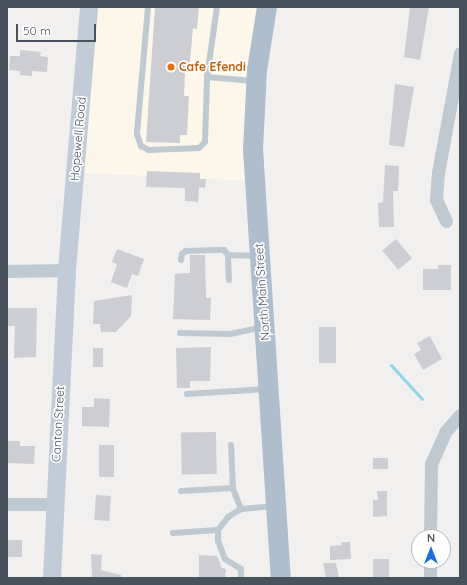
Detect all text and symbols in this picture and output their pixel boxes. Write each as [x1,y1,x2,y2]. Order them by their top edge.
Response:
scale bar [18,16,98,42]
text: 50 m [23,23,51,38]
place label: Cafe Efendi [179,60,246,74]
marker: Cafe Efendi [166,62,176,72]
street label: Hopewell Road [67,96,89,182]
street label: North Main Street [251,243,273,341]
street label: Canton Street [49,386,67,462]
north arrow [411,529,451,569]
text: N [427,531,435,545]

